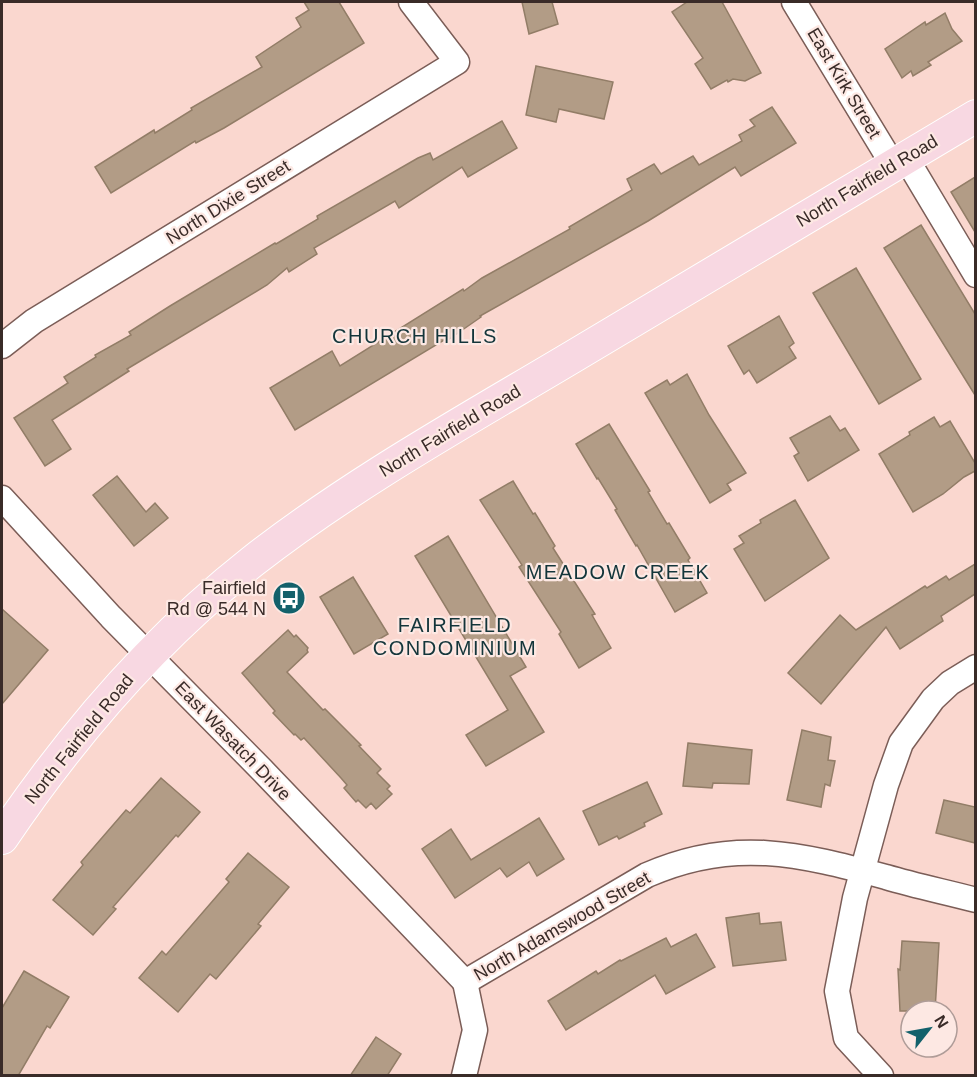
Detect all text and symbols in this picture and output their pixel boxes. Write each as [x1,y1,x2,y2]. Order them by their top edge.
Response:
street label: East Kirk Street [803,24,885,142]
street label: North Fairfield Road [793,131,941,231]
street label: North Dixie Street [162,156,294,248]
district label: CHURCH HILLS [332,325,498,347]
street label: North Fairfield Road [376,381,524,481]
district label: MEADOW CREEK [526,561,710,583]
place label: Fairfield Rd @ 544 N [167,578,266,619]
bus stop icon: Fairfield Rd @ 544 N [271,580,307,616]
district label: FAIRFIELD CONDOMINIUM [373,614,537,659]
street label: North Fairfield Road [21,670,137,808]
street label: East Wasatch Drive [171,677,295,805]
street label: North Adamswood Street [470,867,654,985]
north arrow [899,999,959,1059]
text: N [931,1012,952,1031]

